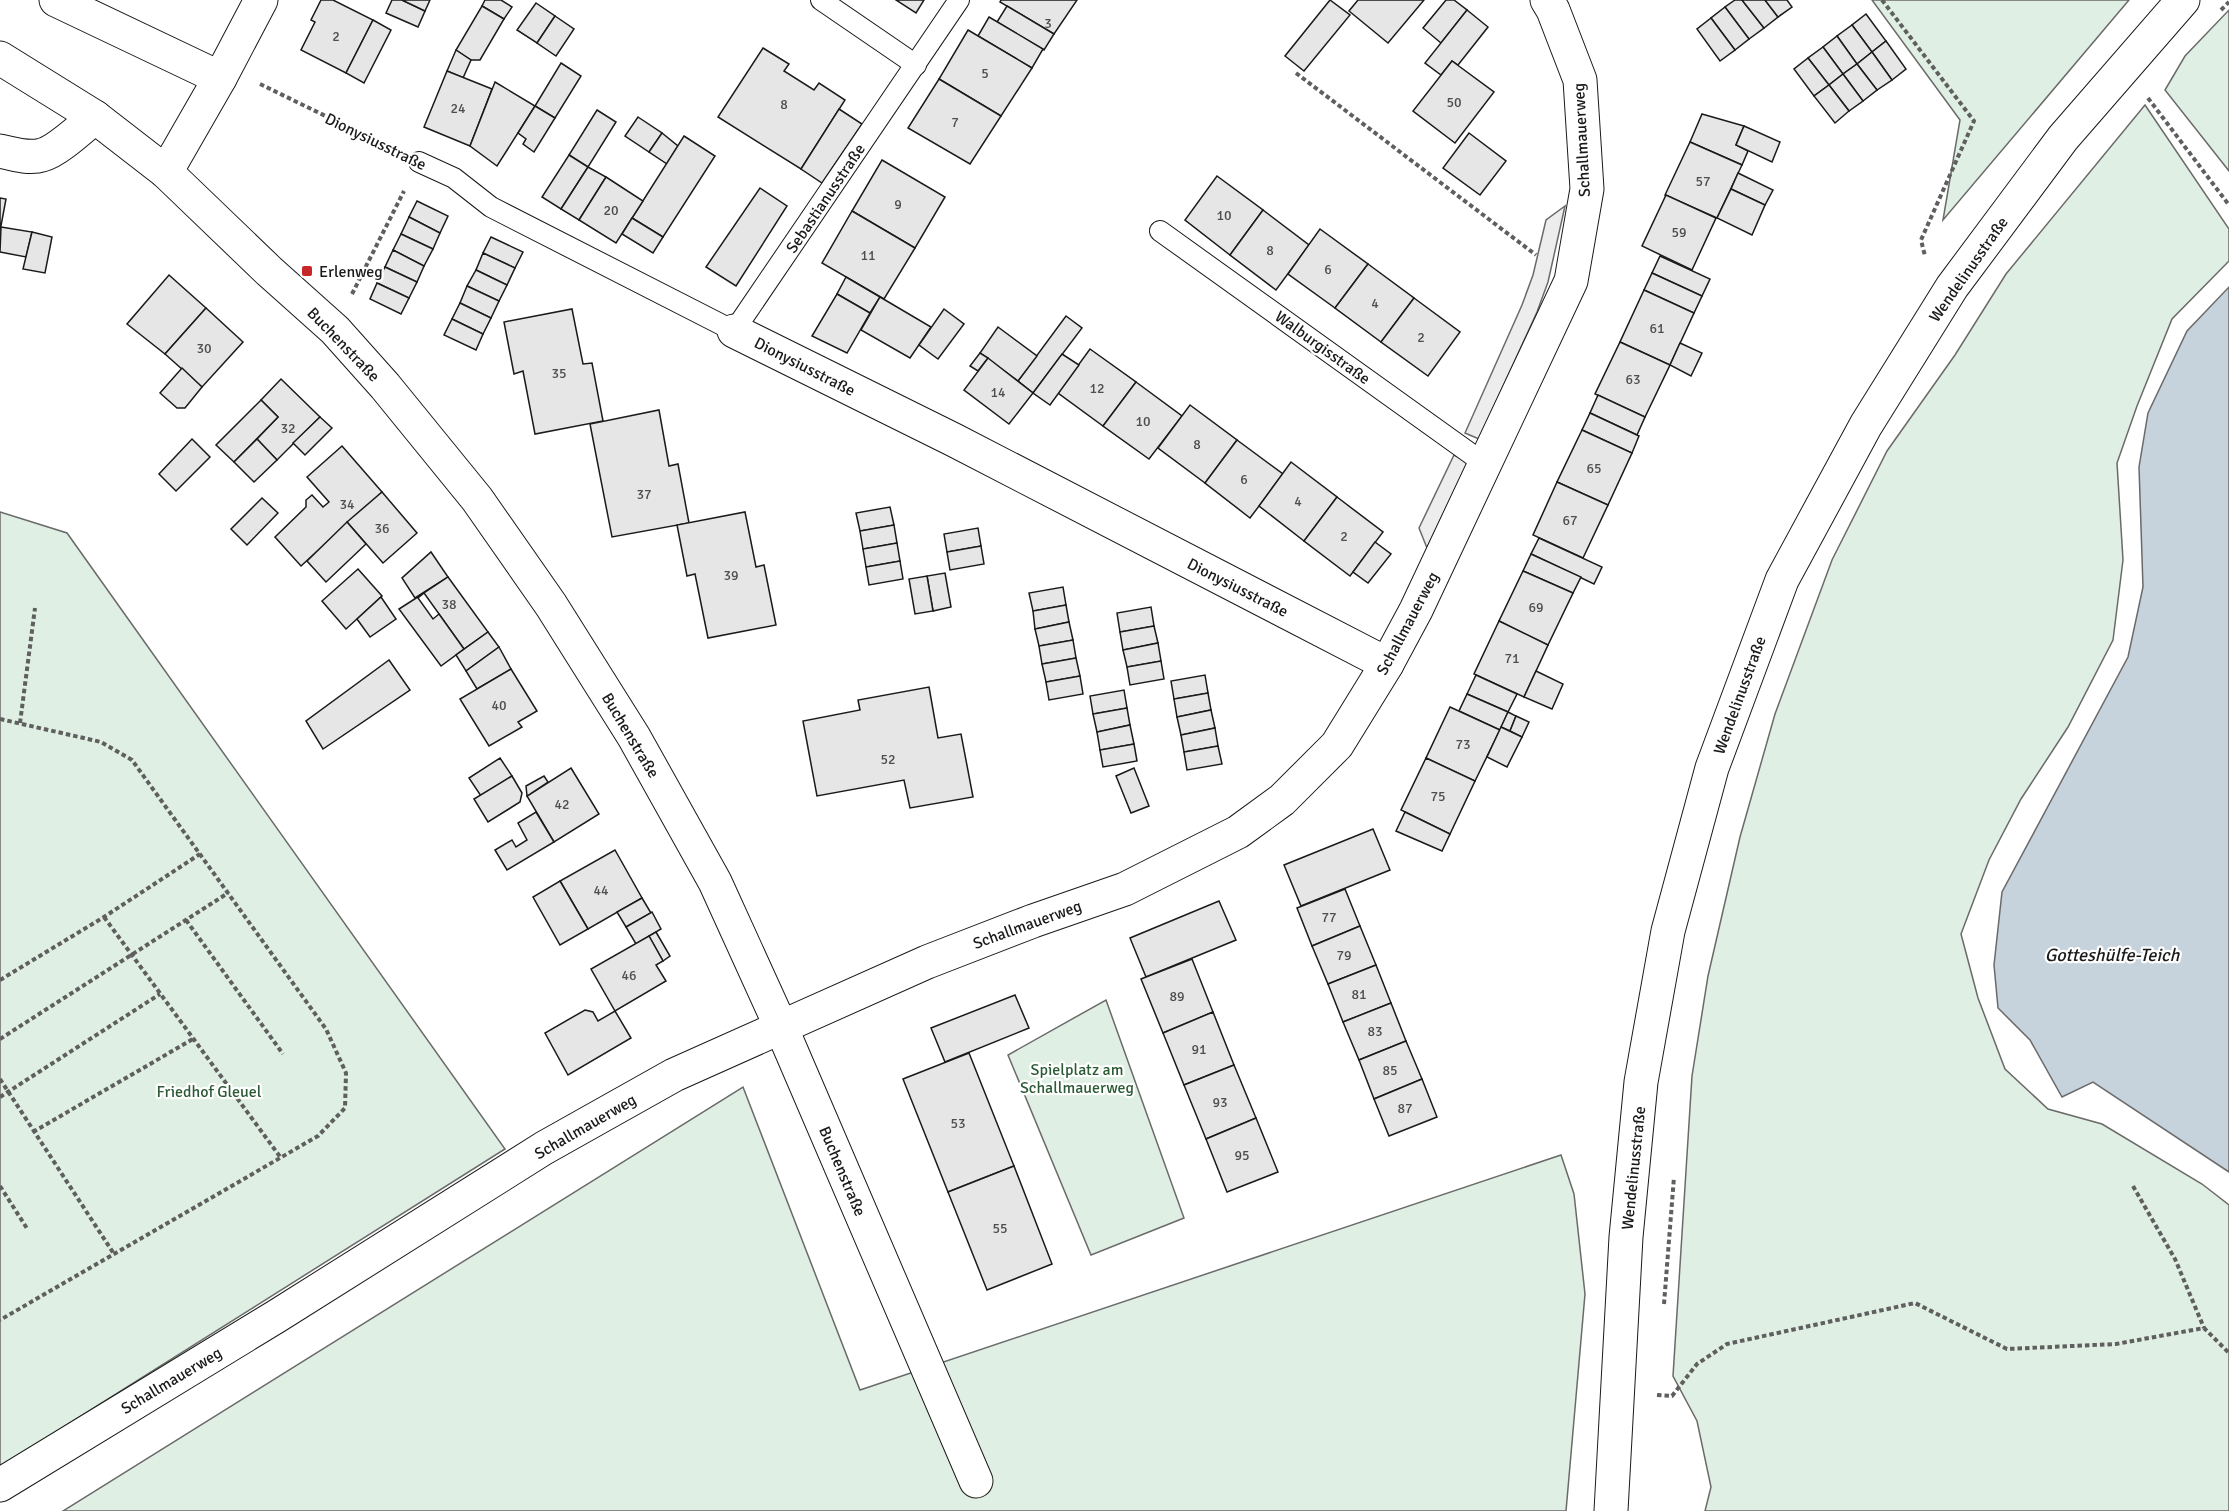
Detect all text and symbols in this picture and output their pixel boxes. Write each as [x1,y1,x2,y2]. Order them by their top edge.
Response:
house number: 3 [1044,15,1052,32]
house number: 2 [332,28,340,45]
house number: 5 [981,65,989,82]
street label: Schallmauerweg [1569,82,1595,197]
house number: 50 [1446,94,1462,111]
house number: 8 [780,96,788,113]
house number: 24 [450,100,466,117]
street label: Dionysiusstraße [321,109,430,175]
house number: 7 [951,114,959,131]
street label: Sebastianusstraße [782,140,870,257]
house number: 57 [1695,173,1711,190]
house number: 9 [894,196,902,213]
house number: 20 [603,202,619,219]
house number: 10 [1216,207,1232,224]
street label: Wendelinusstraße [1925,213,2013,326]
house number: 59 [1671,224,1687,241]
house number: 8 [1266,242,1274,259]
house number: 11 [860,247,876,264]
house number: 6 [1324,261,1332,278]
place label: Erlenweg [319,262,383,282]
marker: Erlenweg [300,264,314,278]
house number: 4 [1371,295,1379,312]
street label: Buchenstraße [303,303,384,386]
street label: Walburgisstraße [1271,307,1374,389]
house number: 61 [1649,320,1665,337]
house number: 2 [1417,329,1425,346]
street label: Dionysiusstraße [751,333,858,401]
house number: 30 [196,340,212,357]
house number: 35 [551,365,567,382]
house number: 63 [1625,371,1641,388]
house number: 12 [1089,380,1105,397]
house number: 14 [990,384,1006,401]
house number: 10 [1135,413,1151,430]
house number: 32 [280,420,296,437]
house number: 8 [1193,436,1201,453]
house number: 65 [1586,460,1602,477]
house number: 6 [1240,471,1248,488]
house number: 37 [636,486,652,503]
house number: 4 [1294,493,1302,510]
house number: 34 [339,496,355,513]
house number: 67 [1562,512,1578,529]
house number: 36 [374,520,390,537]
house number: 2 [1340,528,1348,545]
street label: Dionysiusstraße [1184,554,1291,622]
house number: 39 [723,567,739,584]
street label: Schallmauerweg [1372,568,1443,679]
house number: 38 [441,596,457,613]
house number: 69 [1528,599,1544,616]
street label: Wendelinusstraße [1709,634,1771,757]
house number: 71 [1504,650,1520,667]
street label: Buchenstraße [597,689,663,782]
house number: 40 [491,697,507,714]
house number: 73 [1455,736,1471,753]
house number: 52 [880,751,896,768]
house number: 75 [1430,788,1446,805]
house number: 42 [554,796,570,813]
house number: 44 [593,882,609,899]
street label: Schallmauerweg [970,896,1084,954]
house number: 77 [1321,909,1337,926]
water label: Gotteshülfe-Teich [2045,944,2181,966]
house number: 79 [1336,947,1352,964]
house number: 46 [621,967,637,984]
house number: 81 [1351,986,1367,1003]
house number: 89 [1169,988,1185,1005]
house number: 83 [1367,1023,1383,1040]
house number: 91 [1191,1041,1207,1058]
park label: Spielplatz am Schallmauerweg [1020,1060,1134,1098]
house number: 85 [1382,1062,1398,1079]
park label: Friedhof Gleuel [156,1082,262,1102]
street label: Schallmauerweg [531,1090,640,1164]
house number: 93 [1212,1094,1228,1111]
house number: 87 [1397,1100,1413,1117]
street label: Wendelinusstraße [1618,1105,1650,1231]
house number: 53 [950,1115,966,1132]
street label: Buchenstraße [814,1123,870,1219]
house number: 95 [1234,1147,1250,1164]
house number: 55 [992,1220,1008,1237]
street label: Schallmauerweg [117,1343,226,1419]

